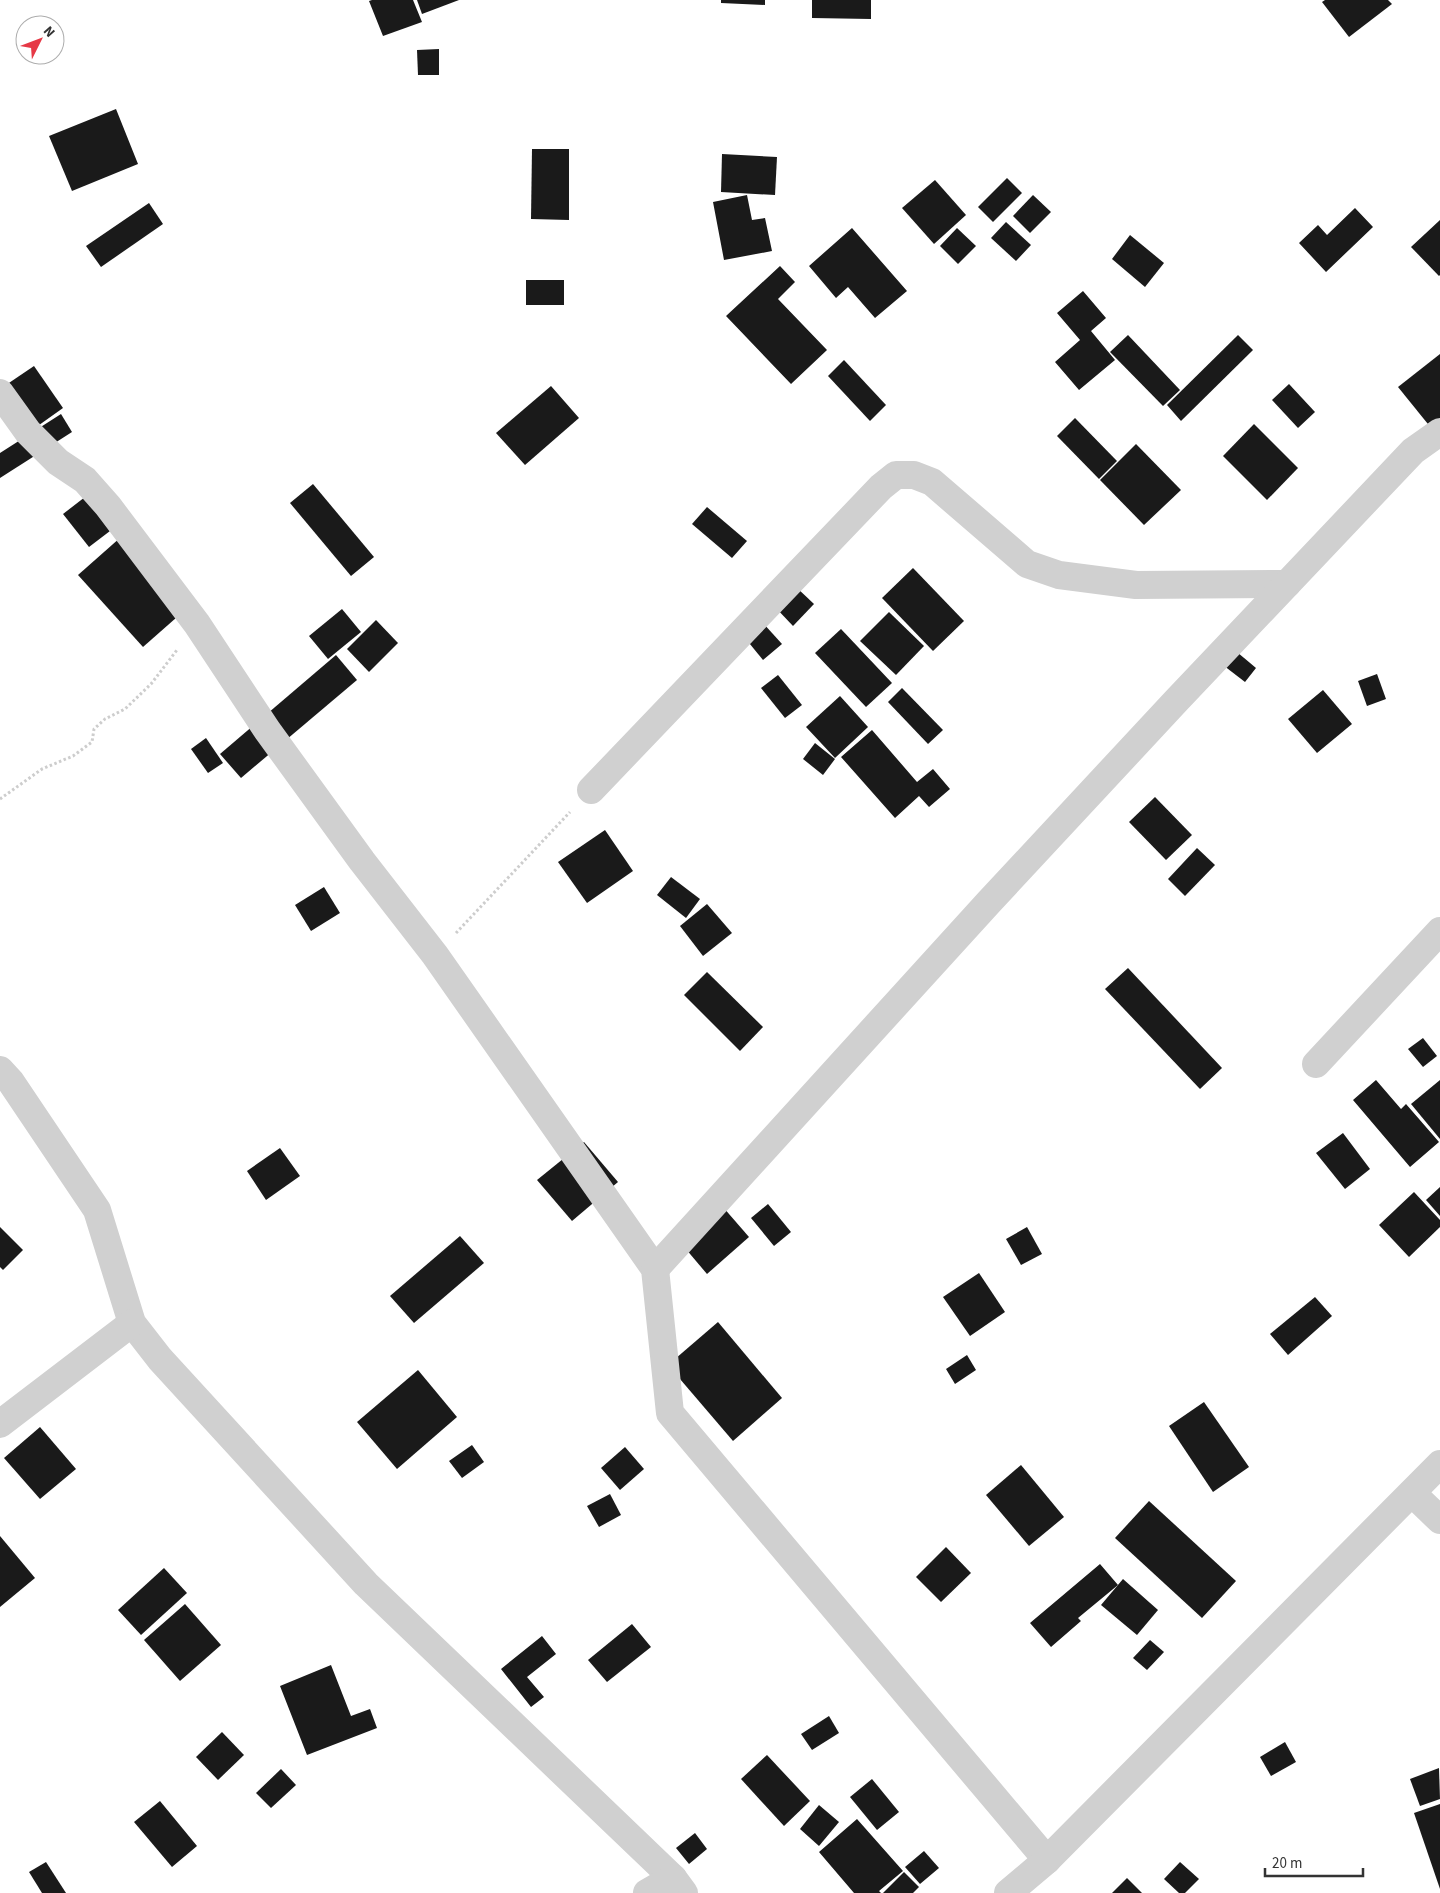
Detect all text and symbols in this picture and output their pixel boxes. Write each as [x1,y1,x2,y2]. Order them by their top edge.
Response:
north arrow [15,15,65,65]
text: N [38,22,59,42]
scale bar [1265,1846,1362,1878]
text: 20 m [1272,1853,1302,1874]

